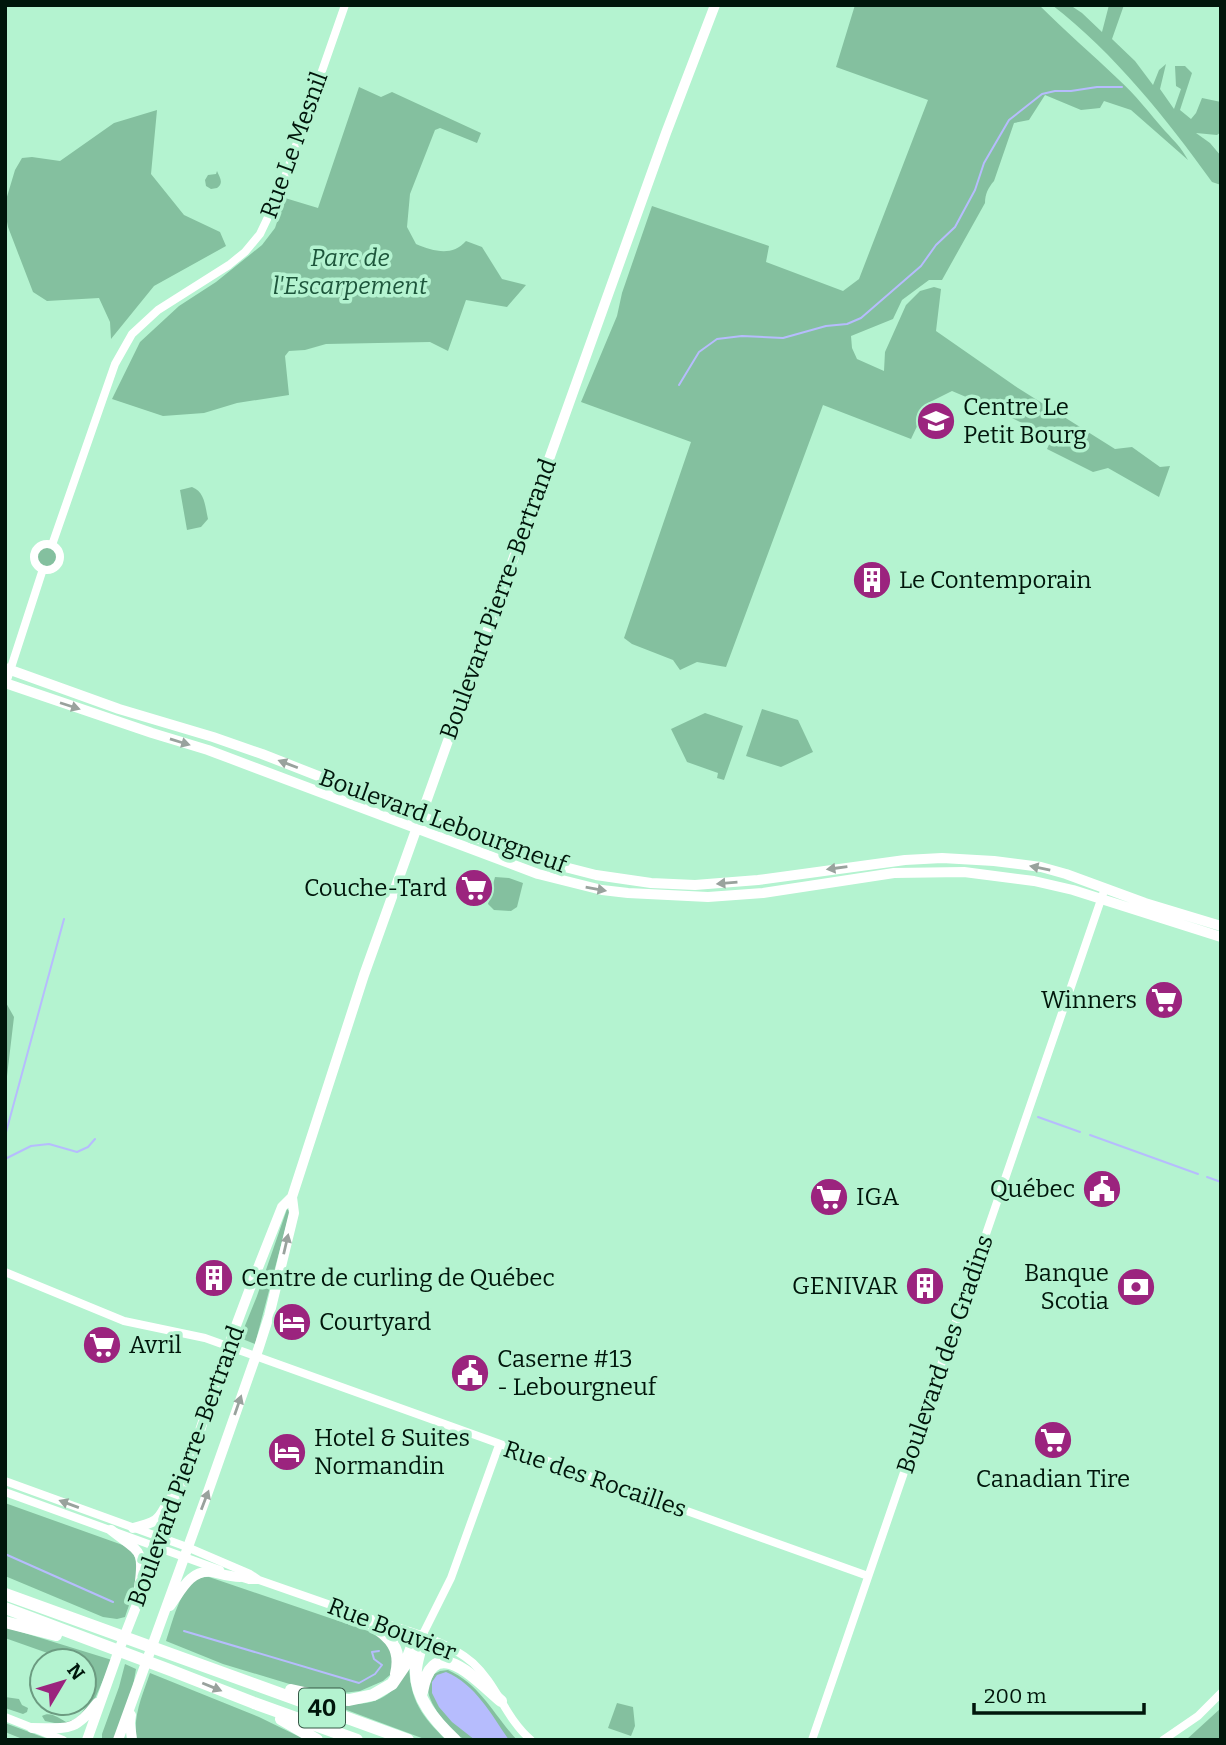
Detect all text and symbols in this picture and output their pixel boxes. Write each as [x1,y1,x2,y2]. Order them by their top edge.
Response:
street label: Rue Le Mesnil [255,68,334,222]
park label: Parc de l'Escarpement [273,244,428,300]
place label: Centre Le Petit Bourg [963,393,1087,449]
school or university icon: Centre Le Petit Bourg [915,400,957,442]
street label: Boulevard Pierre-Bertrand [434,455,562,743]
building icon: Le Contemporain [851,559,893,601]
place label: Le Contemporain [899,566,1092,594]
one-way arrow [60,701,81,712]
one-way arrow [170,737,191,747]
one-way arrow [278,759,299,770]
street label: Boulevard Lebourgneuf [315,763,572,879]
one-way arrow [1029,862,1051,873]
one-way arrow [826,863,848,874]
supermarket icon: Couche-Tard [453,867,495,909]
place label: Couche-Tard [304,874,447,902]
one-way arrow [716,878,738,889]
one-way arrow [585,883,607,894]
supermarket icon: Winners [1143,979,1185,1021]
place label: Winners [1041,986,1137,1014]
public building icon: Québec [1081,1168,1123,1210]
place label: Québec [990,1175,1075,1203]
supermarket icon: IGA [808,1176,850,1218]
place label: IGA [856,1183,899,1211]
street label: Boulevard des Gradins [891,1231,999,1477]
one-way arrow [281,1233,292,1255]
building icon: Centre de curling de Québec [193,1257,235,1299]
place label: Banque Scotia [1024,1259,1109,1315]
place label: Centre de curling de Québec [241,1264,555,1292]
building icon: GENIVAR [904,1265,946,1307]
bank icon: Banque Scotia [1115,1266,1157,1308]
place label: GENIVAR [792,1272,898,1300]
hotel icon: Courtyard [271,1301,313,1343]
place label: Courtyard [319,1308,431,1336]
street label: Boulevard Pierre-Bertrand [122,1322,250,1610]
supermarket icon: Avril [81,1324,123,1366]
place label: Avril [129,1331,182,1359]
place label: Caserne #13 - Lebourgneuf [497,1345,658,1401]
public building icon: Caserne #13 - Lebourgneuf [449,1352,491,1394]
one-way arrow [233,1394,244,1415]
supermarket icon: Canadian Tire [1032,1419,1074,1461]
place label: Hotel & Suites Normandin [314,1424,470,1480]
hotel icon: Hotel & Suites Normandin [266,1431,308,1473]
street label: Rue des Rocailles [500,1435,690,1523]
place label: Canadian Tire [976,1465,1130,1493]
one-way arrow [200,1490,211,1511]
one-way arrow [59,1499,80,1510]
street label: Rue Bouvier [324,1592,460,1666]
north arrow [28,1647,98,1717]
text: N [62,1659,90,1685]
scale bar [974,1672,1144,1716]
one-way arrow [202,1681,223,1692]
text: 200 m [984,1683,1047,1709]
road number: 40 [299,1688,345,1728]

